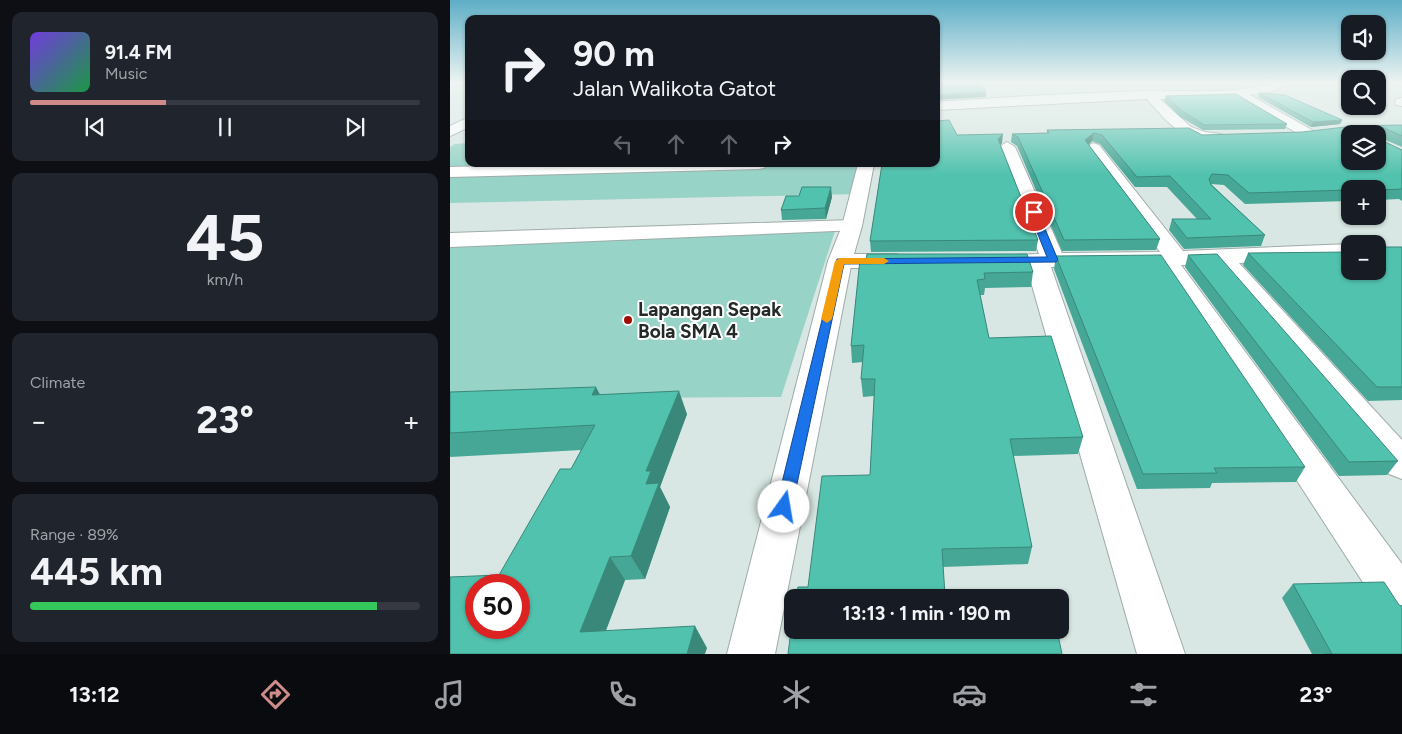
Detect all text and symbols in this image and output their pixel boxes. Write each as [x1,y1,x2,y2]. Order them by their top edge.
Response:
map controls [1341,15,1386,280]
button: sound [1341,15,1386,60]
text: 90 m [573,33,655,75]
icon: right [490,35,555,100]
text: 91.4 FM [105,41,172,64]
text: Music [105,64,147,83]
button: search [1341,70,1386,115]
text: Jalan Walikota Gatot [573,75,776,102]
icon: previous [81,113,109,141]
icon: pause [211,113,239,141]
icon: next [341,113,369,141]
button: layers [1341,125,1386,170]
icon: left [609,130,637,158]
icon: ahead [662,130,690,158]
icon: ahead [715,130,743,158]
icon: right [768,130,796,158]
button: + [1341,180,1386,225]
pin [1013,191,1055,233]
text: 45 [186,198,264,276]
icon: arrive [1020,198,1048,226]
button: − [1341,235,1386,280]
text: km/h [207,270,243,289]
place label: Lapangan Sepak Bola SMA 4 [638,298,782,343]
marker: Lapangan Sepak Bola SMA 4 [622,314,634,326]
text: Climate [30,373,85,392]
text: 23° [196,397,254,443]
text: − [30,404,47,438]
text: + [403,404,420,438]
position arrow [757,480,809,532]
text: Range · 89% [30,525,119,544]
text: 445 km [30,549,163,595]
speed limit sign: 50 [465,574,530,639]
text: 13:13 · 1 min · 190 m [842,602,1011,625]
icon: directions [258,677,293,712]
icon: music [432,677,467,712]
icon: phone [605,677,640,712]
icon: climate [779,677,814,712]
icon: car [952,677,987,712]
icon: filters [1126,677,1161,712]
text: 13:12 [69,681,119,708]
text: 23° [1299,681,1333,708]

